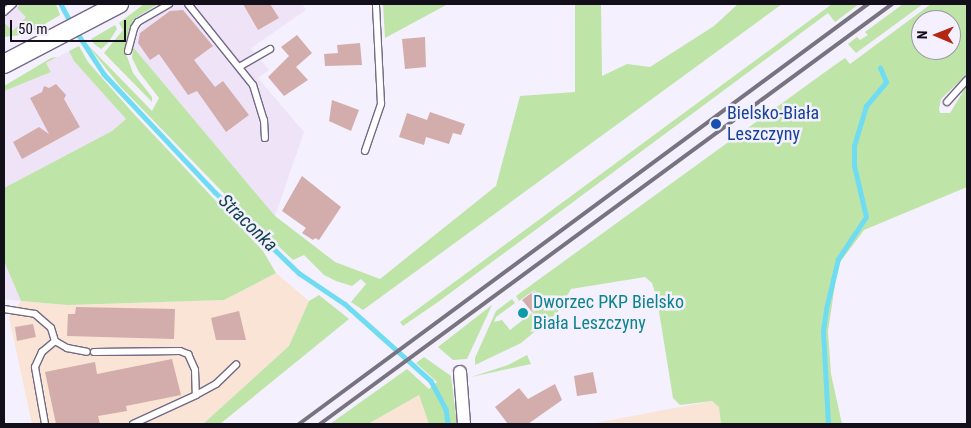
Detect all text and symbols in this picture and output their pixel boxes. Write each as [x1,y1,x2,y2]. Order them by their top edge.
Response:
scale bar [12,10,129,42]
north arrow [911,10,961,60]
text: 50 m [18,20,48,38]
text: N [914,30,930,39]
place label: Bielsko-Biała Leszczyny [727,103,819,146]
marker: Bielsko-Biała Leszczyny [709,117,723,131]
water label: Straconka [214,189,282,257]
place label: Dworzec PKP Bielsko Biała Leszczyny [533,292,684,334]
marker: Dworzec PKP Bielsko Biała Leszczyny [517,307,529,319]

